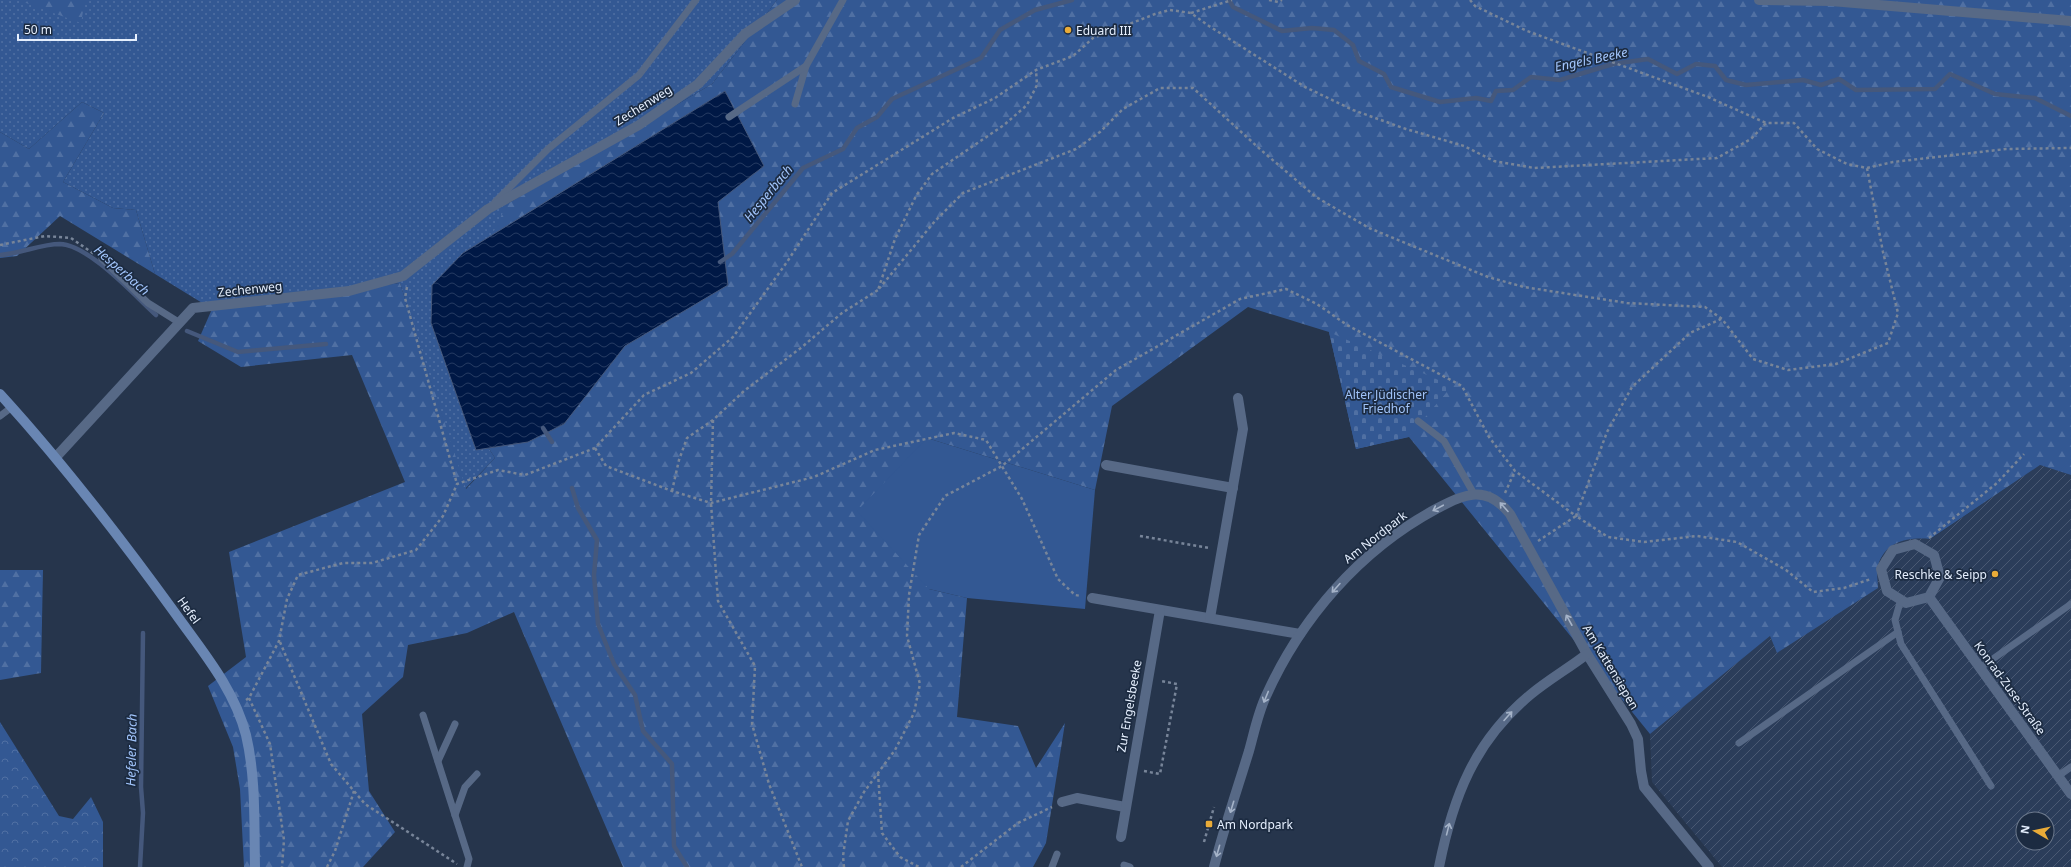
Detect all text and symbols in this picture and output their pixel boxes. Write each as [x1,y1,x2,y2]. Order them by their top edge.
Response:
scale bar [18,16,136,42]
text: 50 m [24,21,52,38]
place label: Eduard III [1076,22,1132,39]
marker: Eduard III [1063,25,1073,35]
water label: Engels Beeke [1553,42,1630,75]
street label: Zechenweg [611,81,675,129]
water label: Hesperbach [739,161,797,225]
water label: Hesperbach [90,241,154,299]
street label: Zechenweg [217,277,283,301]
park label: Alter Jüdischer Friedhof [1345,386,1427,417]
one-way arrow [1500,502,1509,512]
one-way arrow [1432,505,1444,513]
street label: Am Nordpark [1340,507,1411,567]
place label: Reschke & Seipp [1894,566,1987,583]
marker: Reschke & Seipp [1990,569,2000,579]
one-way arrow [1331,583,1341,593]
street label: Hefel [173,593,205,627]
one-way arrow [1564,614,1572,626]
street label: Am Kattensiepen [1579,621,1643,713]
street label: Konrad-Zuse-Straße [1970,638,2050,739]
street label: Zur Engelsbeeke [1113,658,1146,754]
one-way arrow [1262,691,1270,703]
one-way arrow [1504,711,1513,721]
water label: Hefeler Bach [121,713,141,787]
one-way arrow [1228,800,1235,813]
north arrow [2015,811,2055,851]
place label: Am Nordpark [1217,816,1294,833]
marker: Am Nordpark [1204,819,1214,829]
one-way arrow [1445,823,1453,836]
text: N [2017,824,2033,835]
one-way arrow [1214,845,1221,858]

